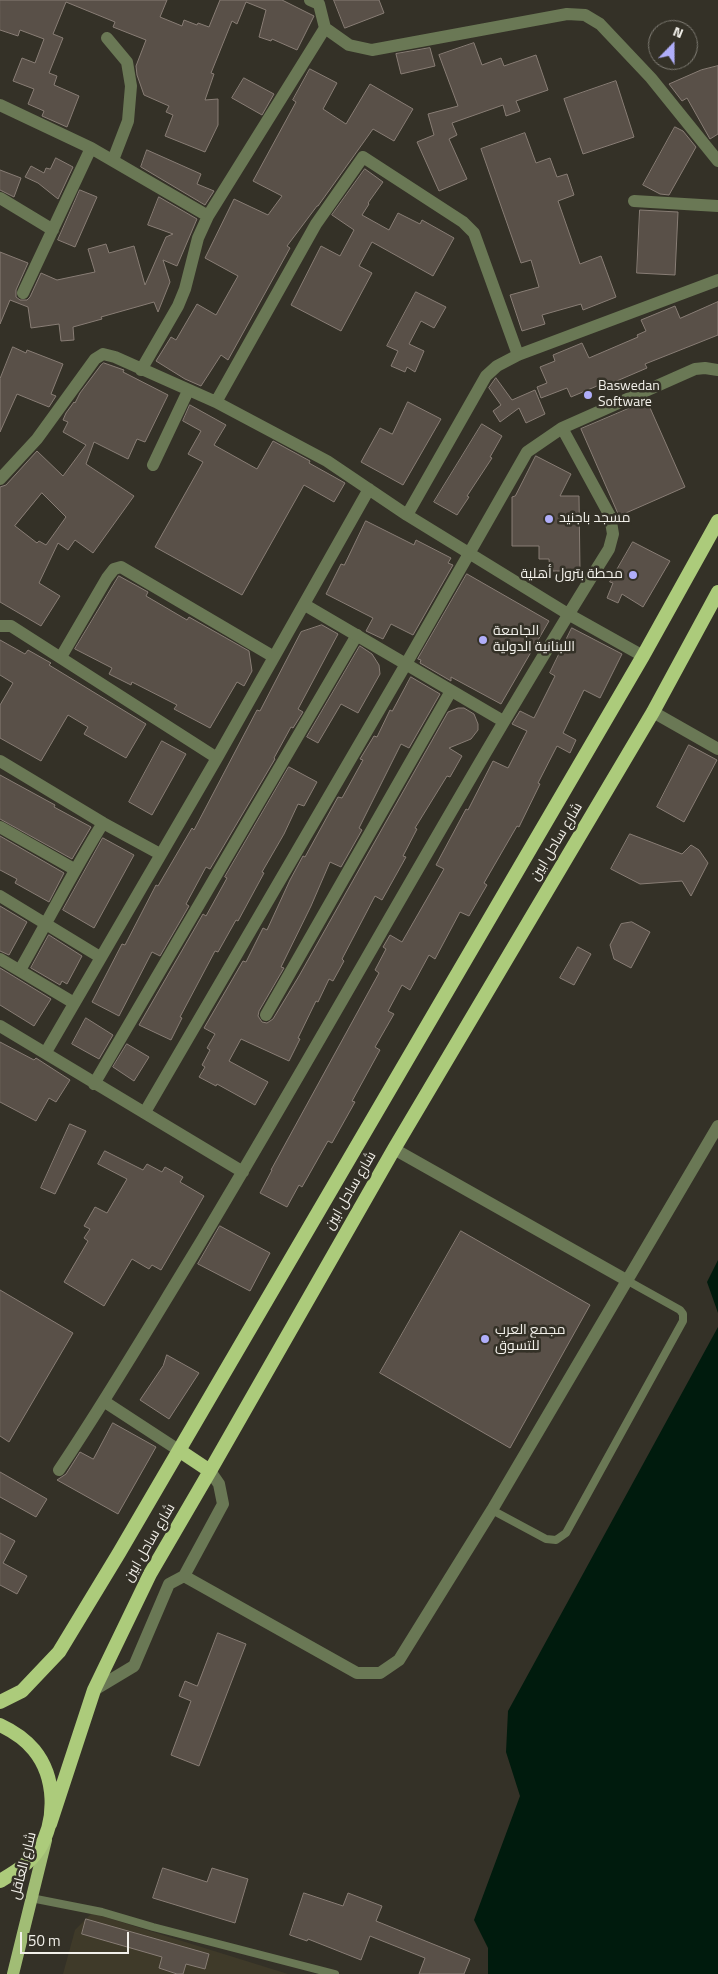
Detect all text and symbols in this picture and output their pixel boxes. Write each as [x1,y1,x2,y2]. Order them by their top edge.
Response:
north arrow [648,20,698,70]
text: N [670,20,687,43]
place label: Baswedan Software [598,379,660,412]
marker: Baswedan Software [582,389,594,401]
place label: مسجد باجنيد [559,511,630,527]
marker: مسجد باجنيد [543,513,555,525]
place label: محطة بترول أهلية [520,567,623,583]
marker: محطة بترول أهلية [627,569,639,581]
place label: الجامعة اللبنانية الدولية [493,624,575,656]
marker: الجامعة اللبنانية الدولية [477,634,489,646]
street label: شارع ساحل ابين [527,800,587,884]
street label: شارع ساحل ابين [322,1149,380,1233]
place label: مجمع العرب للتسوق [495,1323,566,1355]
marker: مجمع العرب للتسوق [479,1333,491,1345]
street label: شارع ساحل ابين [121,1501,179,1585]
street label: شارع العاقل [7,1830,41,1902]
scale bar [22,1922,131,1954]
text: 50 m [28,1929,61,1952]

